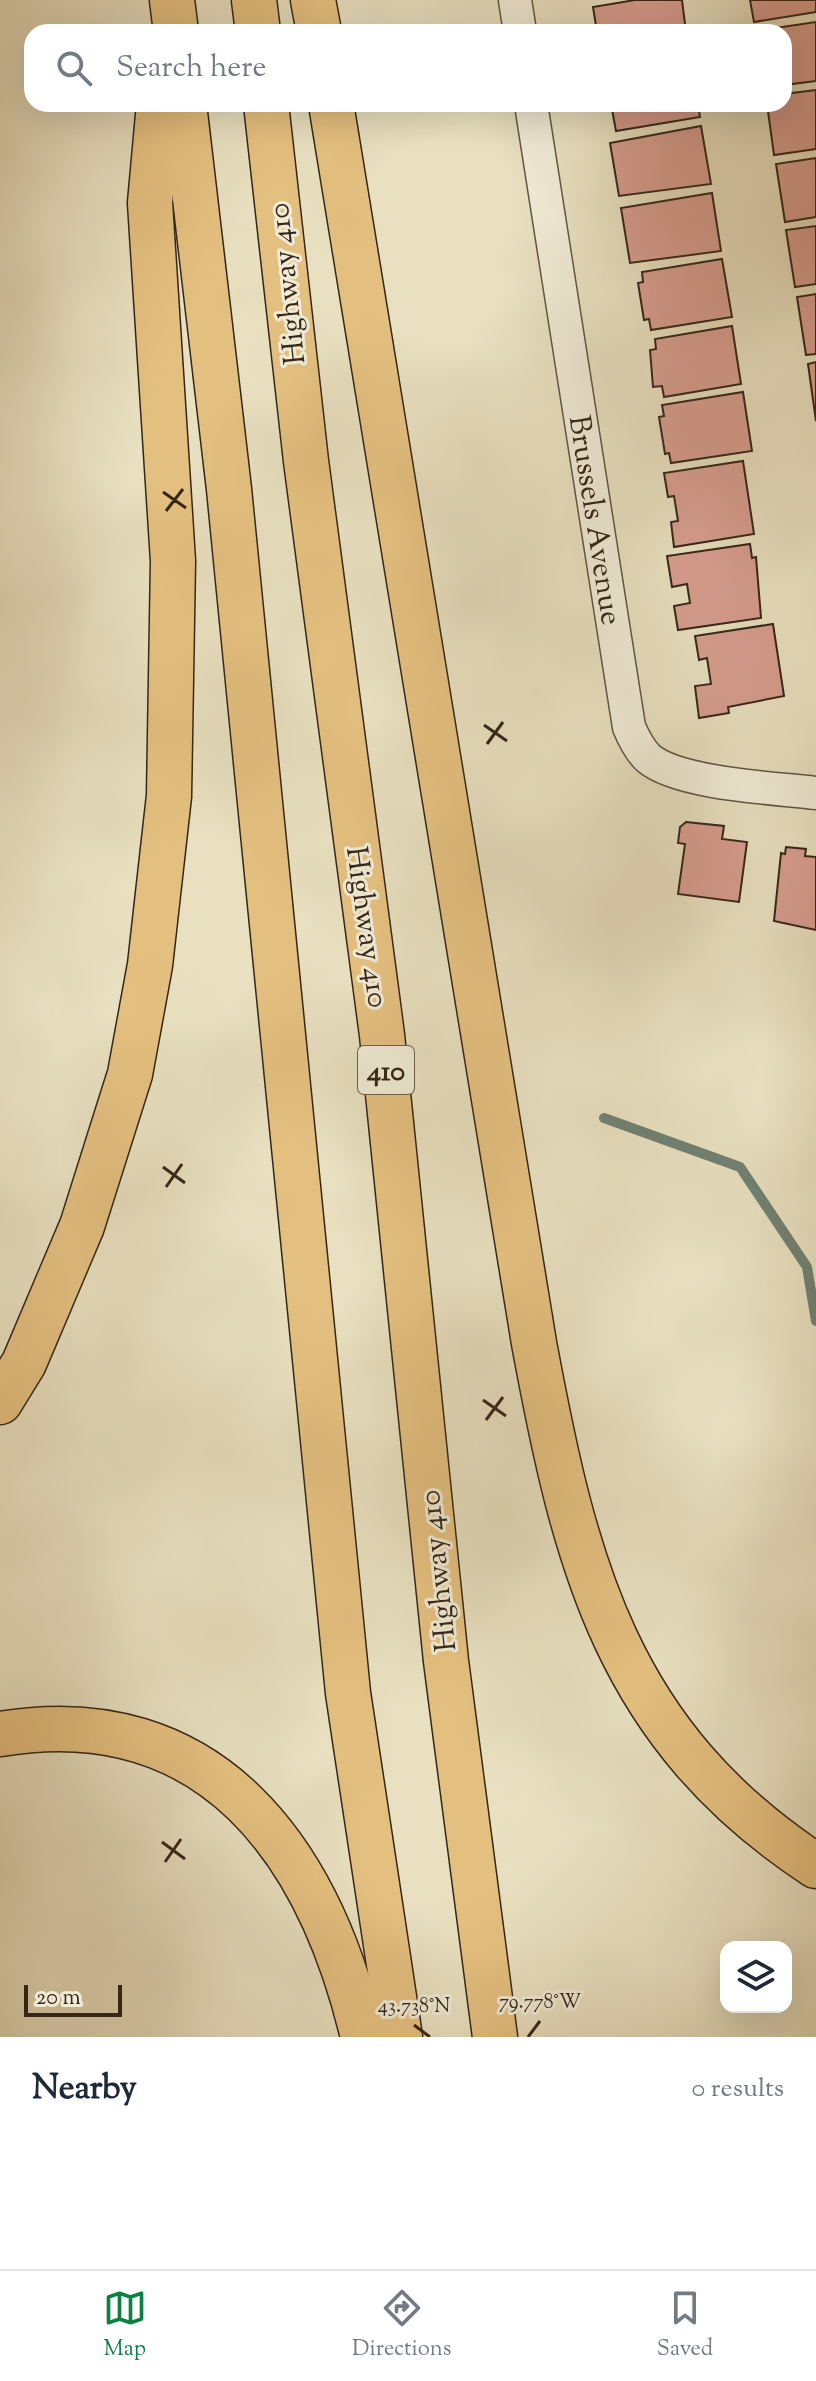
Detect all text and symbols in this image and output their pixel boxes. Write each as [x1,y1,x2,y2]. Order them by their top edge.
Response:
search box [24,24,792,112]
icon: search [52,46,96,90]
text: Search here [116,47,266,90]
street label: Highway 410 [259,201,318,367]
street label: Brussels Avenue [556,413,631,628]
street label: Highway 410 [333,844,398,1011]
road number: 410 [358,1046,414,1094]
street label: Highway 410 [410,1488,469,1654]
map controls [720,1941,792,2013]
button: layers [720,1941,792,2013]
scale bar [24,1981,122,2017]
text: 20 m [36,1983,81,2015]
text: 79.778°W [499,1989,581,2018]
text: 43.738°N [378,1993,450,2022]
text: Nearby [32,2065,137,2114]
text: 0 results [692,2071,784,2108]
tab: Map [103,2286,147,2366]
tab: Directions [352,2286,451,2366]
tab: Saved [657,2286,713,2366]

